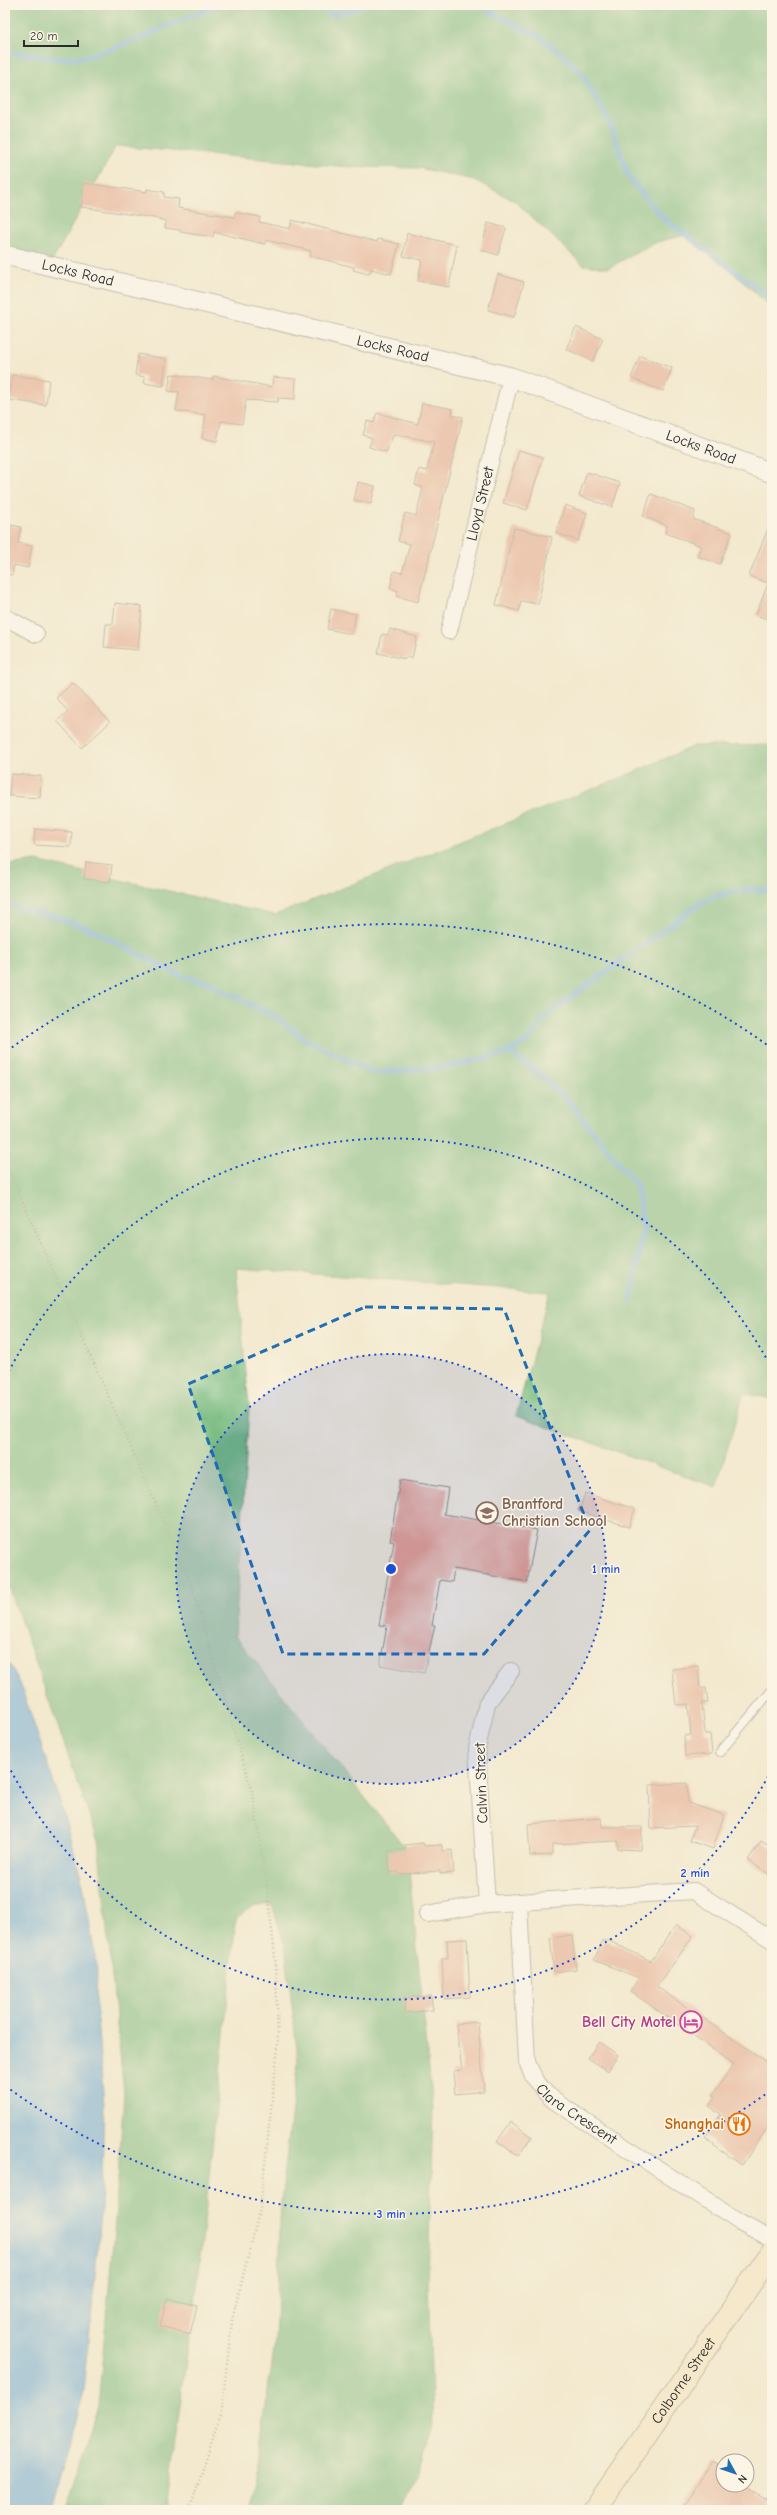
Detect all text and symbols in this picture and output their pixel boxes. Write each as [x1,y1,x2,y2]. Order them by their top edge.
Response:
scale bar [24,22,78,48]
text: 20 m [30,29,58,43]
street label: Locks Road [40,255,116,290]
street label: Locks Road [355,331,431,366]
street label: Locks Road [664,426,739,468]
street label: Lloyd Street [462,464,498,543]
place label: Brantford Christian School [502,1495,607,1530]
school or university icon: Brantford Christian School [474,1500,500,1526]
centre of rings [384,1562,398,1576]
text: 1 min [592,1562,620,1576]
street label: Calvin Street [471,1742,491,1824]
text: 2 min [680,1866,710,1880]
hotel icon: Bell City Motel [678,2009,704,2035]
place label: Bell City Motel [582,2013,676,2031]
street label: Clara Crescent [532,2080,621,2149]
restaurant icon: Shanghai [726,2111,752,2137]
place label: Shanghai [665,2115,724,2133]
text: 3 min [376,2207,406,2221]
street label: Colborne Street [647,2334,720,2427]
north arrow [715,2453,755,2493]
text: N [735,2472,750,2486]

